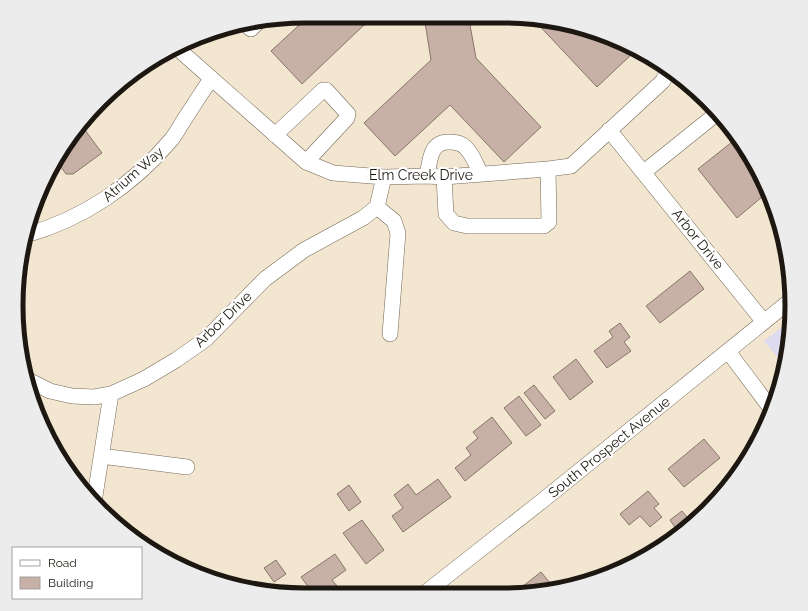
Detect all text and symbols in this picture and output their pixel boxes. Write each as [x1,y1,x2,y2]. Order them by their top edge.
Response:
street label: Atrium Way [99,143,167,205]
street label: Elm Creek Drive [369,167,473,183]
street label: Arbor Drive [669,206,727,272]
street label: Arbor Drive [191,288,255,350]
street label: South Prospect Avenue [545,393,673,501]
legend [12,547,142,599]
text: Road [48,556,77,570]
text: Building [48,576,94,590]

